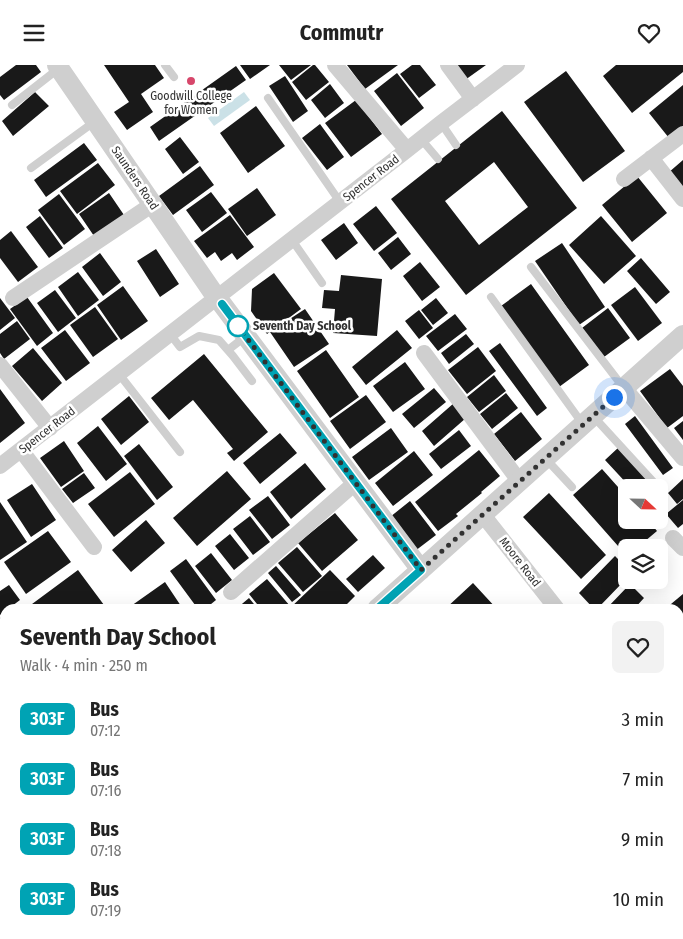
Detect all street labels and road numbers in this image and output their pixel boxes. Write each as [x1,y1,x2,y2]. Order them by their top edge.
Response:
street label: Saunders Road [109,144,161,212]
street label: Spencer Road [340,152,402,204]
street label: Spencer Road [16,404,78,456]
street label: Moore Road [496,535,544,589]

